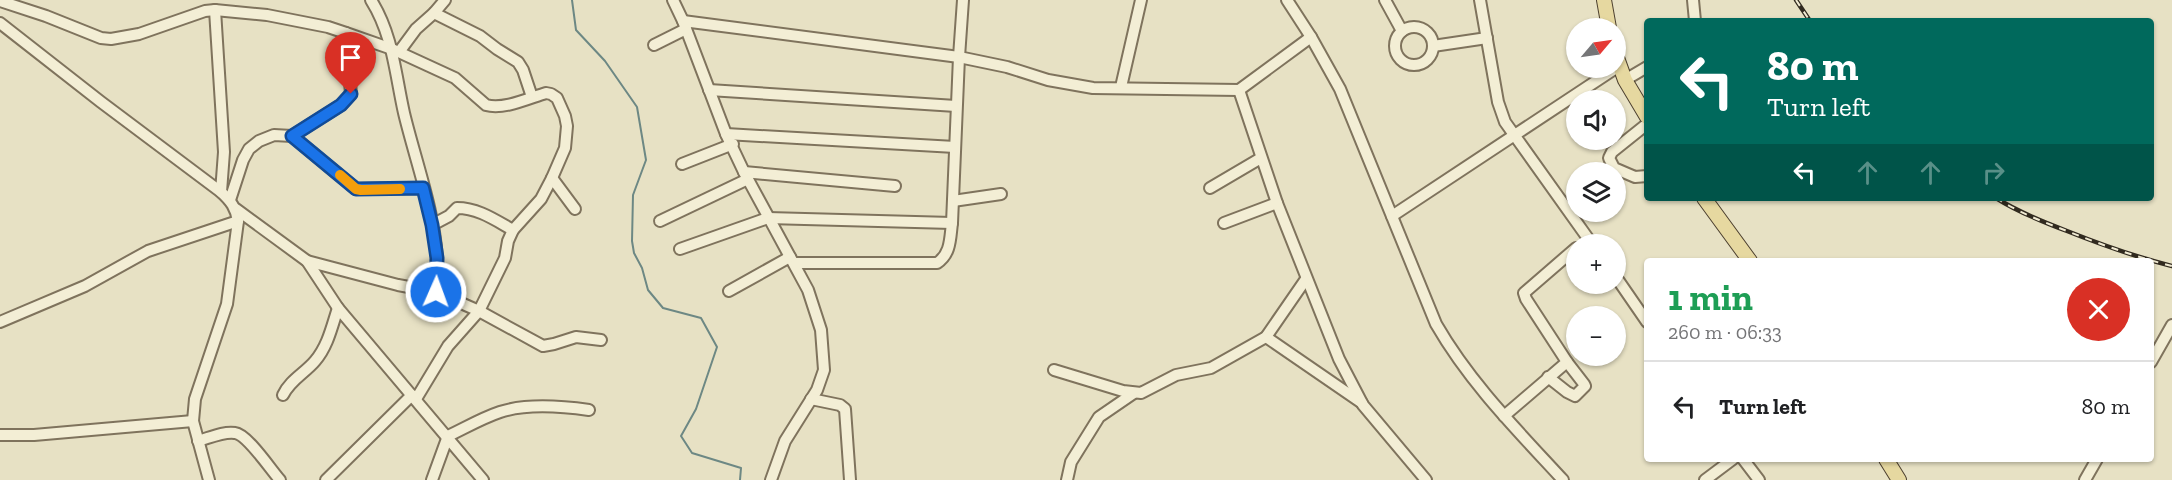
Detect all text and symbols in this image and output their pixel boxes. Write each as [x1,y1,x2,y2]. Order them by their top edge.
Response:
north arrow [1566,18,1626,78]
map controls [1566,18,1626,366]
pin [325,32,376,94]
text: 80 m [1767,40,1858,91]
icon: arrive [334,41,367,74]
icon: left [1668,42,1746,120]
button: sound [1566,90,1626,150]
text: Turn left [1767,91,1870,123]
icon: left [1788,156,1821,189]
icon: ahead [1851,156,1884,189]
icon: ahead [1914,156,1947,189]
icon: right [1977,156,2010,189]
button: layers [1566,162,1626,222]
button: + [1566,234,1626,294]
position arrow [404,260,468,324]
text: 1 min [1668,276,1753,319]
button: close [2067,278,2130,341]
button: − [1566,306,1626,366]
text: 260 m · 06:33 [1668,320,1782,344]
icon: left [1668,390,1701,423]
text: Turn left [1719,393,1806,420]
text: 80 m [2082,393,2130,420]

